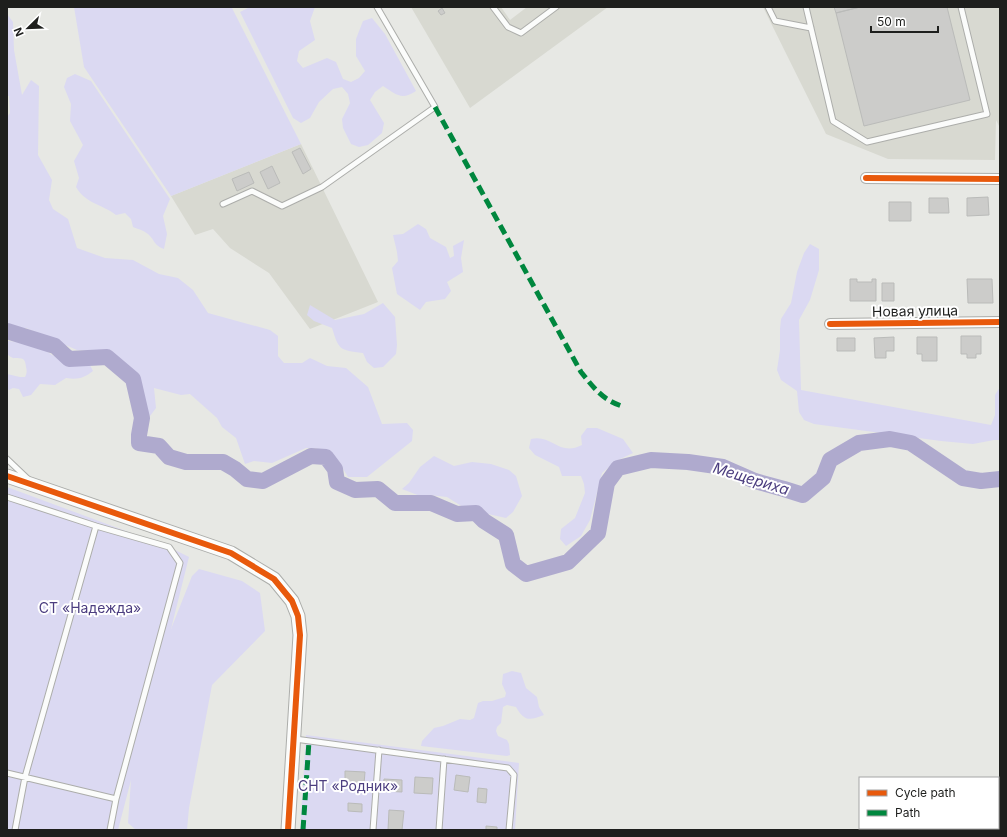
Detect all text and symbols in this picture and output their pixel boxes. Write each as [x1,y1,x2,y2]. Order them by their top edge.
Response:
north arrow [8,8,48,48]
scale bar [871,8,938,34]
text: 50 m [877,14,906,29]
text: N [11,25,27,39]
street label: Новая улица [872,301,958,320]
water label: Мещериха [711,458,792,499]
park label: СТ «Надежда» [39,599,141,616]
park label: СНТ «Родник» [298,777,398,794]
legend [859,777,999,829]
text: Cycle path [895,785,956,800]
text: Path [895,805,920,820]

